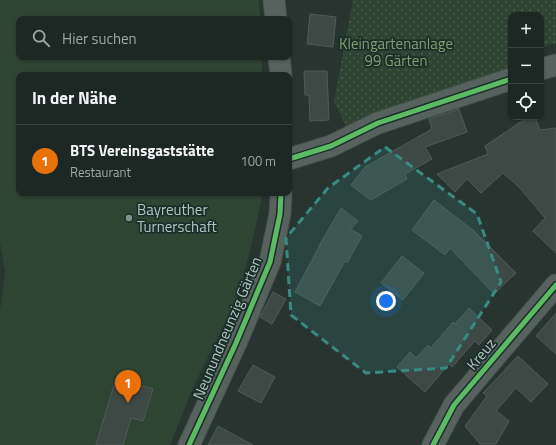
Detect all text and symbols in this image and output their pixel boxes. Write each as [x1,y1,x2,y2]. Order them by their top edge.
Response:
map controls [508,12,544,120]
button: + [508,12,544,48]
search box [16,16,292,60]
icon: search [30,27,52,49]
text: Hier suchen [62,27,137,50]
park label: Kleingartenanlage 99 Gärten [339,32,453,72]
button: − [508,48,544,84]
button: locate [508,84,544,120]
text: In der Nähe [32,85,117,111]
text: BTS Vereinsgaststätte [70,139,214,162]
text: 1 [41,151,49,171]
text: 100 m [240,151,276,171]
text: Restaurant [70,162,131,182]
place label: Bayreuther Turnerschaft [137,198,218,238]
marker: Bayreuther Turnerschaft [124,213,134,223]
street label: Neunundneunzig Gärten [186,253,268,403]
your location [376,291,396,311]
street label: Kreuz [461,333,501,375]
pin: 1 [115,370,141,403]

